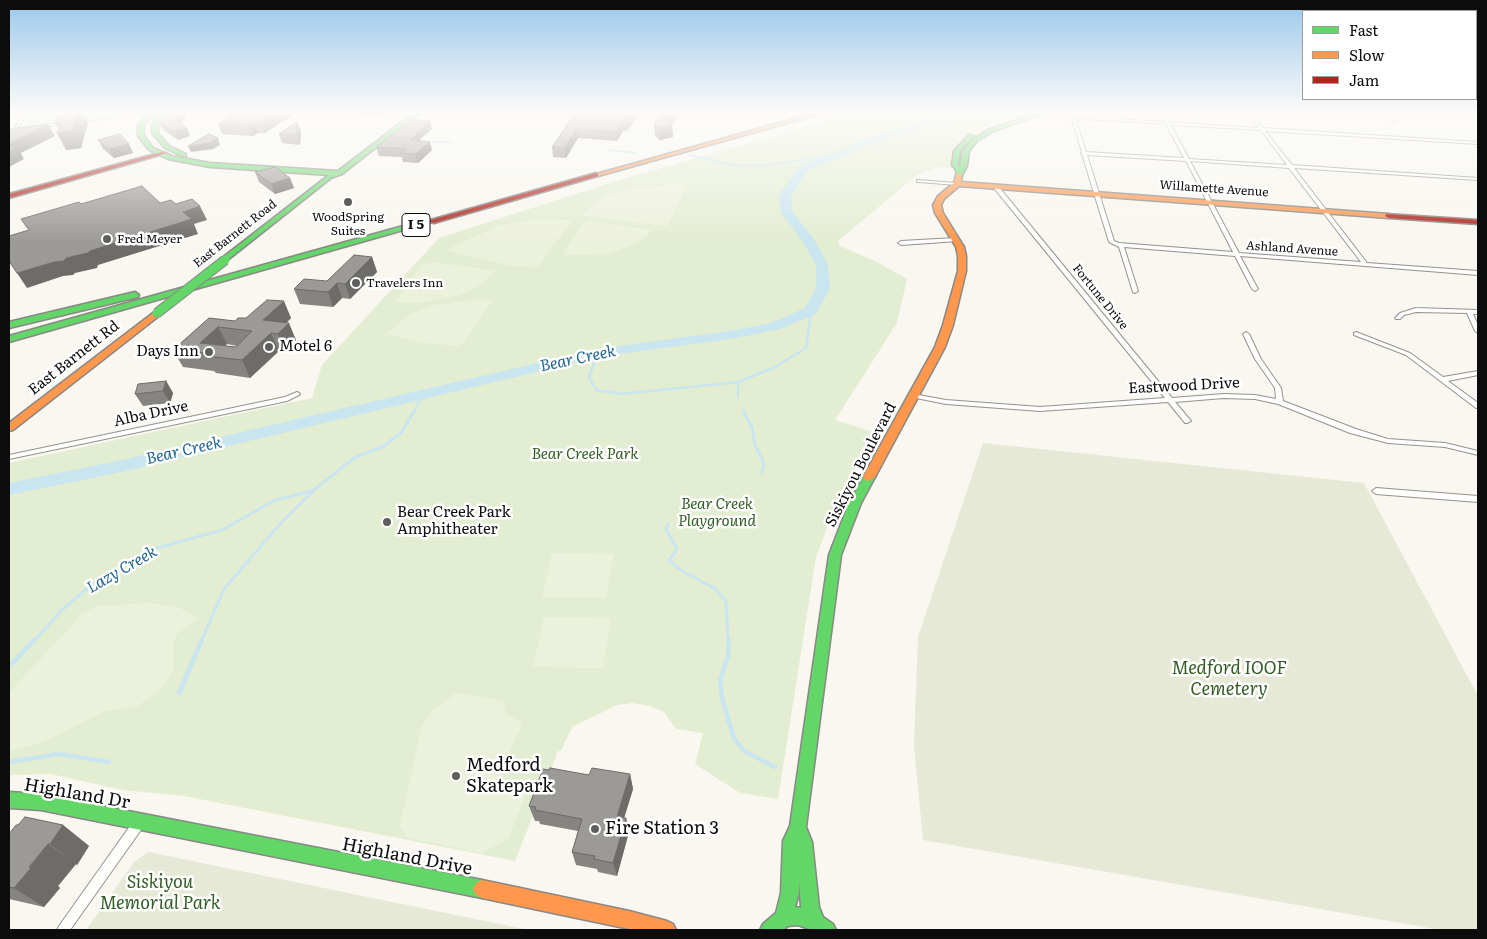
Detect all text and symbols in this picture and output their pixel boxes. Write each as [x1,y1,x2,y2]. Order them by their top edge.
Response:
legend [1302,10,1477,100]
text: Fast [1349,18,1378,41]
text: Slow [1349,43,1384,66]
text: Jam [1349,68,1379,91]
street label: Willamette Avenue [1159,178,1269,200]
marker: WoodSpring Suites [342,196,354,208]
street label: East Barnett Road [191,197,279,271]
place label: WoodSpring Suites [312,210,384,238]
road number: I 5 [402,214,430,236]
place label: Fred Meyer [117,232,182,246]
marker: Fred Meyer [101,233,113,245]
street label: Ashland Avenue [1245,239,1339,259]
street label: Fortune Drive [1069,261,1131,333]
place label: Travelers Inn [366,276,443,290]
marker: Travelers Inn [350,277,362,289]
street label: East Barnett Rd [25,317,123,399]
place label: Motel 6 [279,338,332,356]
marker: Motel 6 [263,341,275,353]
water label: Bear Creek [538,342,618,376]
place label: Days Inn [136,343,199,361]
marker: Days Inn [203,346,215,358]
street label: Eastwood Drive [1128,374,1240,398]
street label: Alba Drive [112,397,190,431]
street label: Siskiyou Boulevard [822,400,900,530]
water label: Bear Creek [144,433,224,469]
park label: Bear Creek Park [532,446,638,464]
park label: Bear Creek Playground [678,496,756,531]
place label: Bear Creek Park Amphitheater [397,504,511,539]
marker: Bear Creek Park Amphitheater [381,516,393,528]
water label: Lazy Creek [83,542,161,598]
park label: Medford IOOF Cemetery [1172,658,1286,701]
place label: Medford Skatepark [466,755,553,798]
marker: Medford Skatepark [450,770,462,782]
street label: Highland Dr [22,774,132,814]
place label: Fire Station 3 [605,818,719,840]
marker: Fire Station 3 [589,823,601,835]
street label: Highland Drive [340,834,474,880]
park label: Siskiyou Memorial Park [99,872,221,914]

